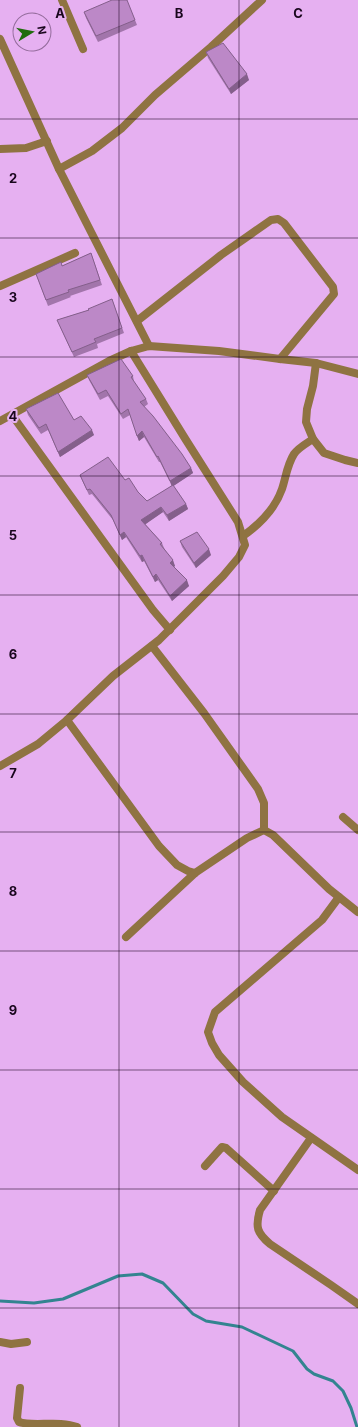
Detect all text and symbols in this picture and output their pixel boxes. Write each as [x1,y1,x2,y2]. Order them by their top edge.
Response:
text: A [55,5,65,21]
text: B [175,5,184,21]
text: C [293,5,303,21]
north arrow [12,12,52,52]
text: N [34,25,49,36]
text: 2 [9,170,17,186]
text: 3 [9,289,17,305]
text: 4 [9,408,18,424]
text: 5 [9,527,17,543]
text: 6 [9,646,17,662]
text: 7 [9,765,17,781]
text: 8 [9,883,17,899]
text: 9 [9,1002,17,1018]

